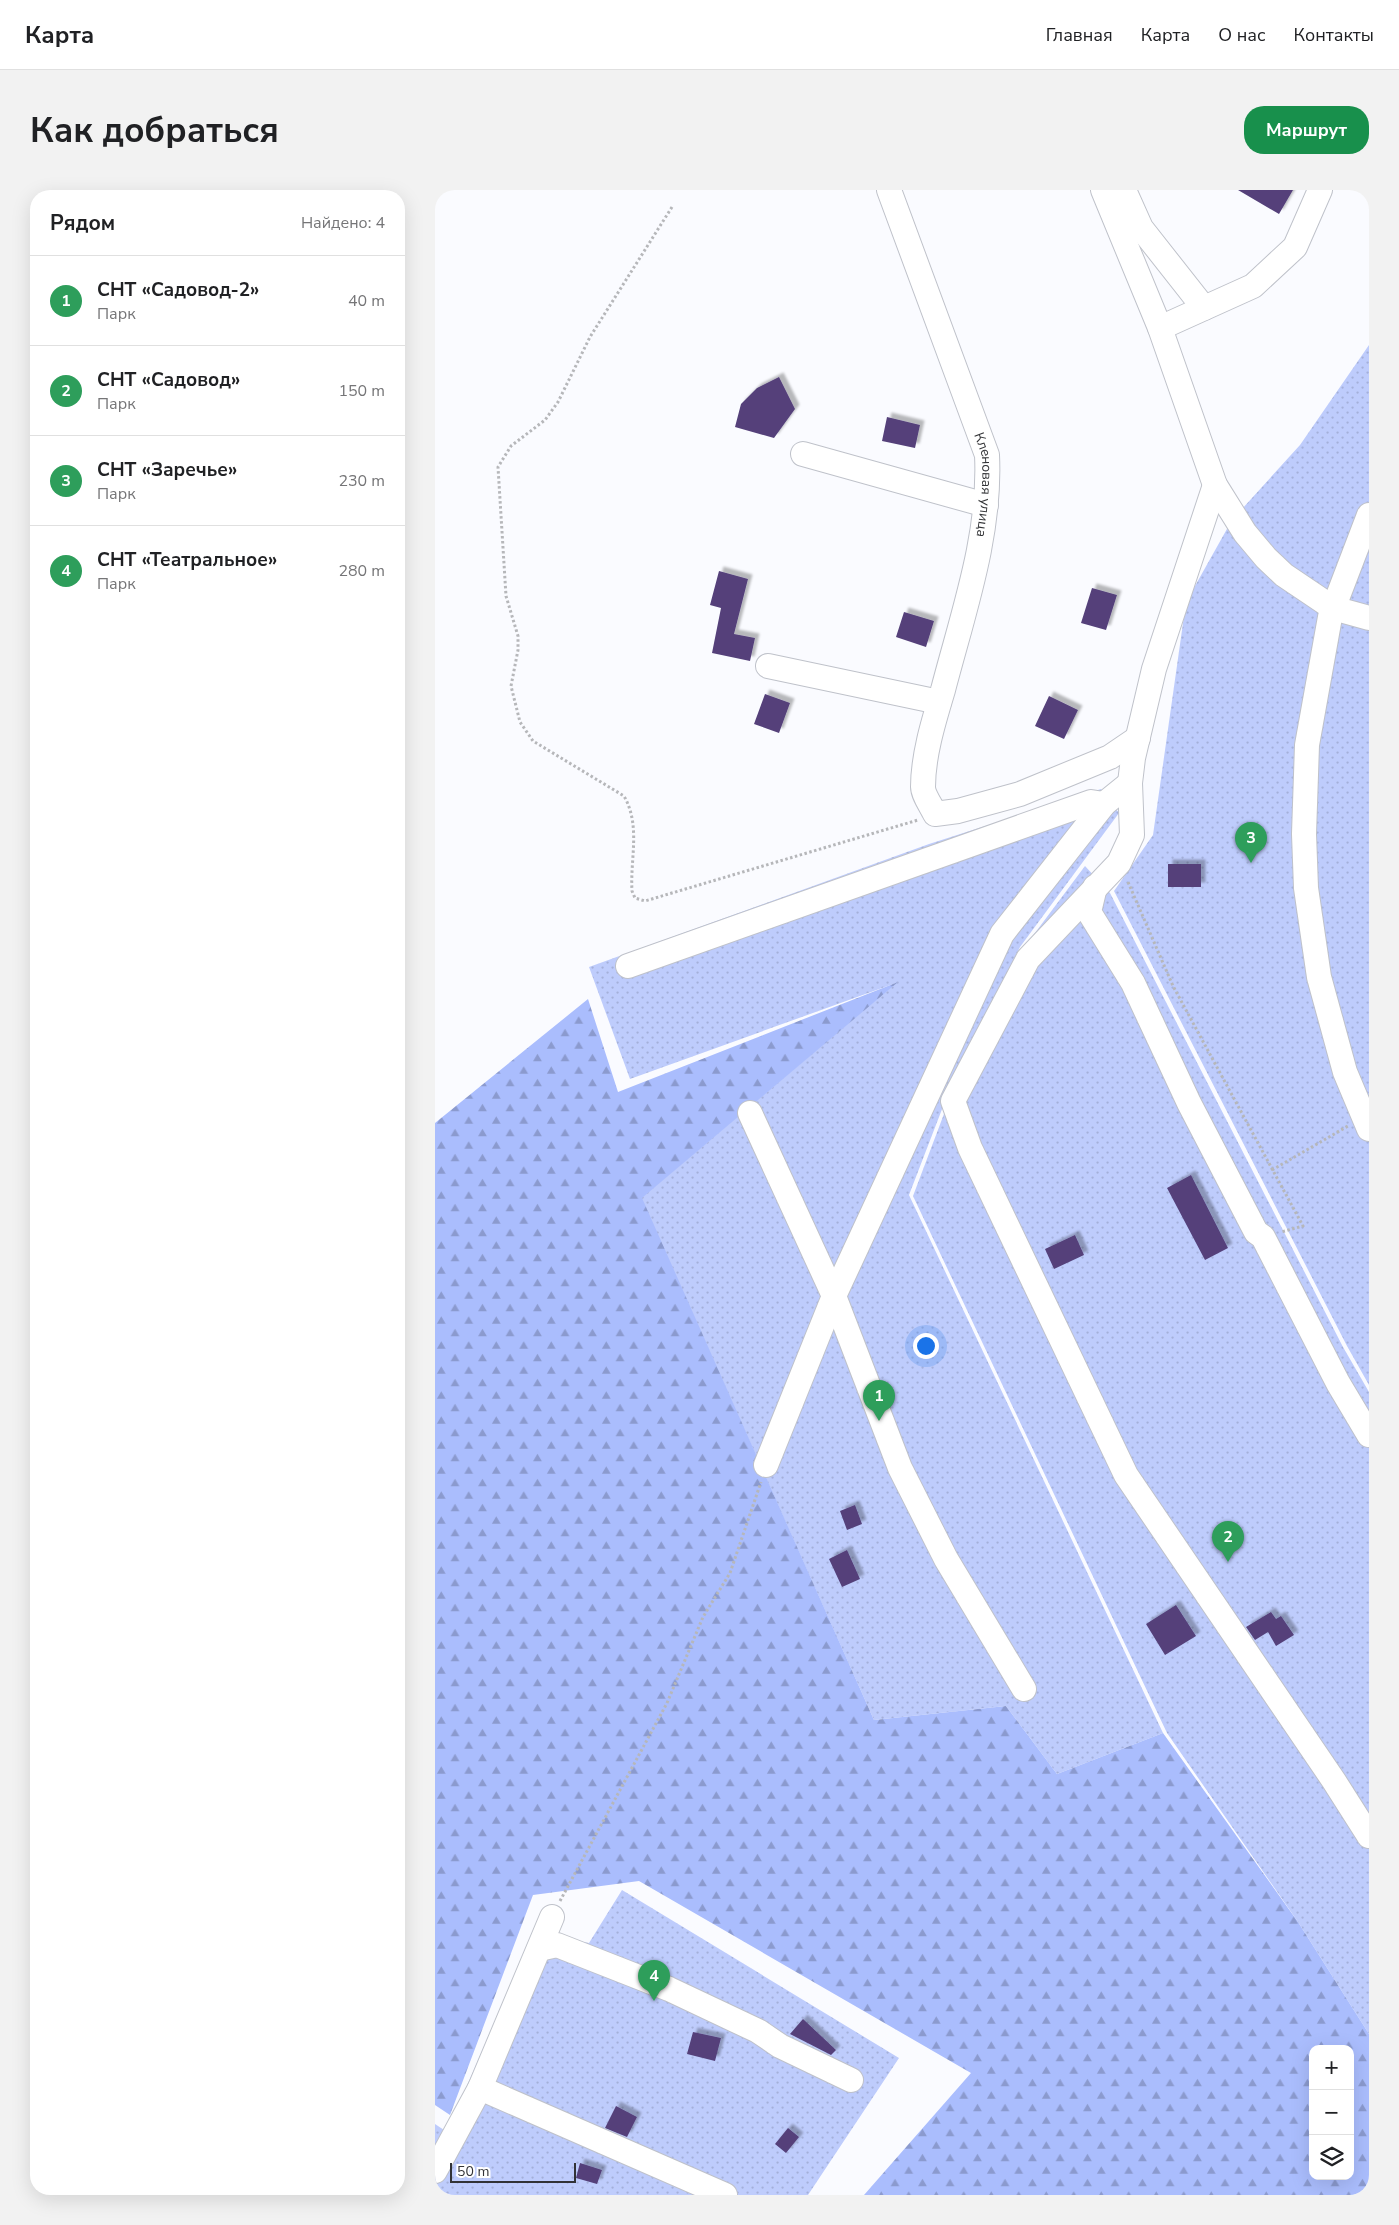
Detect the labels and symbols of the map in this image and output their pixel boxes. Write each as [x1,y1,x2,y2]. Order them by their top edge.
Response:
street label: Кленовая улица [970,430,997,539]
pin: 3 [1235,822,1267,863]
your location [913,1333,939,1359]
pin: 1 [863,1380,895,1421]
pin: 2 [1212,1521,1244,1562]
pin: 4 [638,1960,670,2001]
scale bar [450,2160,576,2183]

